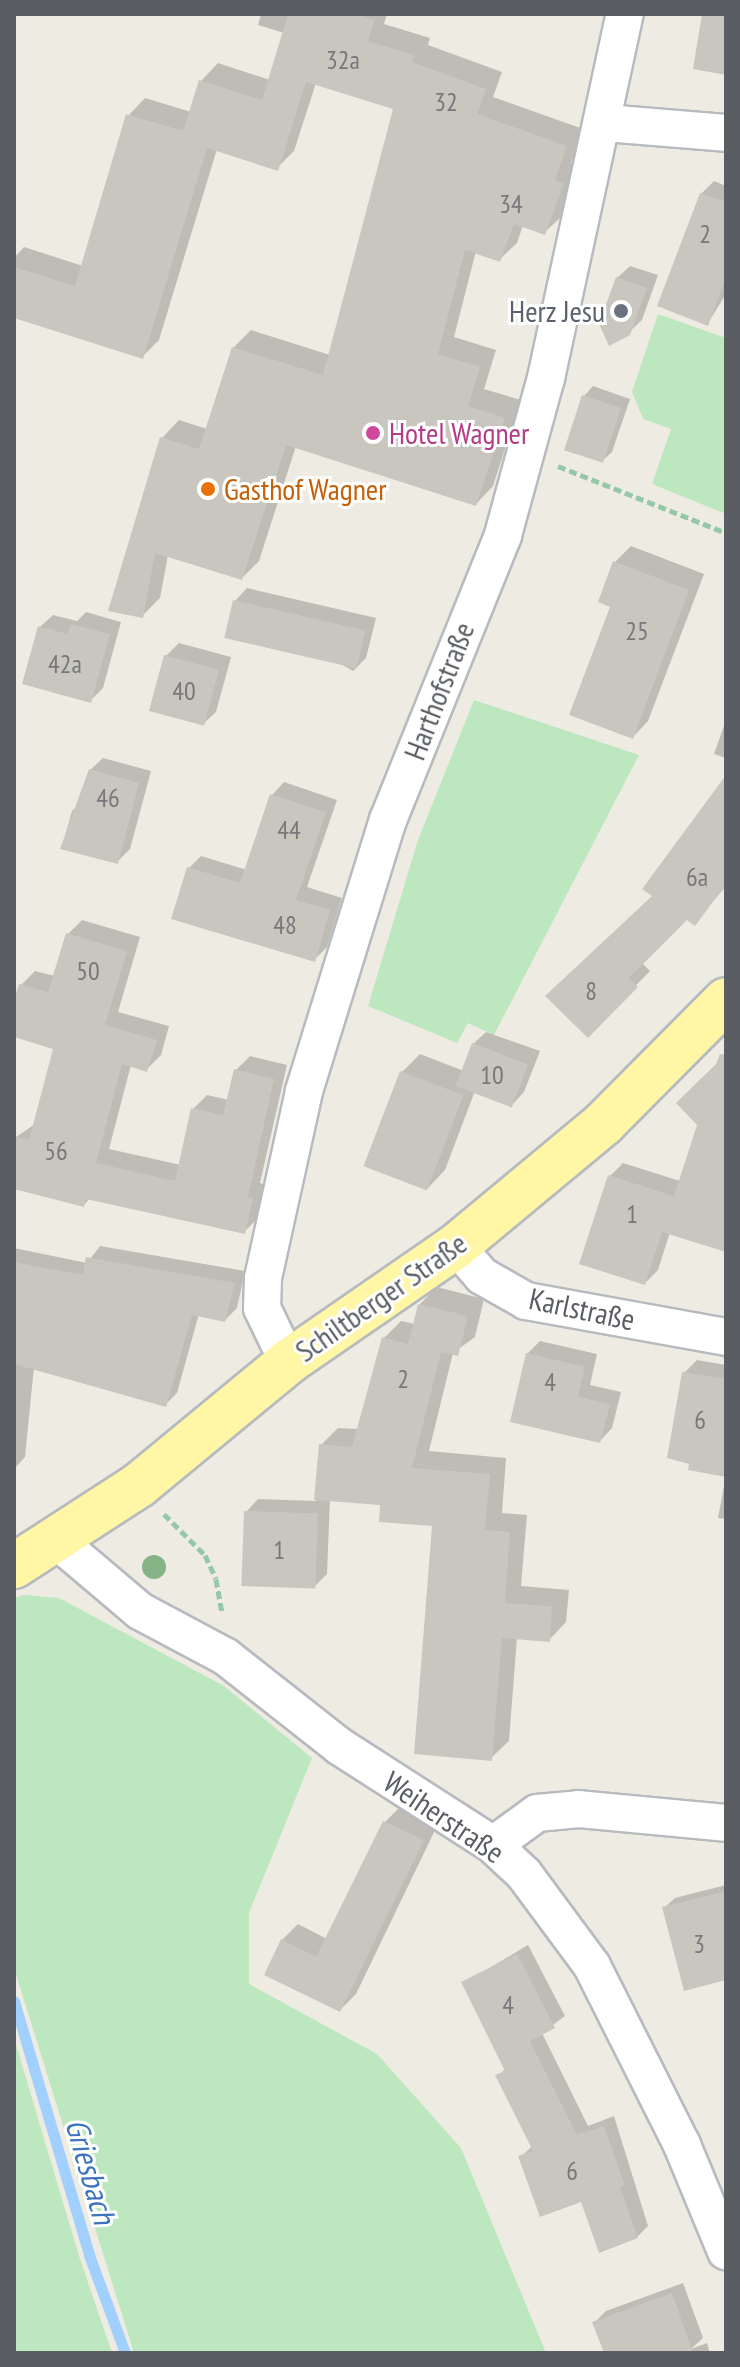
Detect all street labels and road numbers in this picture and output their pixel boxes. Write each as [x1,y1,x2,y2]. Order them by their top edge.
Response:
street label: Harthofstraße [396,617,482,765]
street label: Schiltberger Straße [289,1225,473,1369]
street label: Karlstraße [526,1280,638,1338]
street label: Weiherstraße [377,1764,511,1870]

